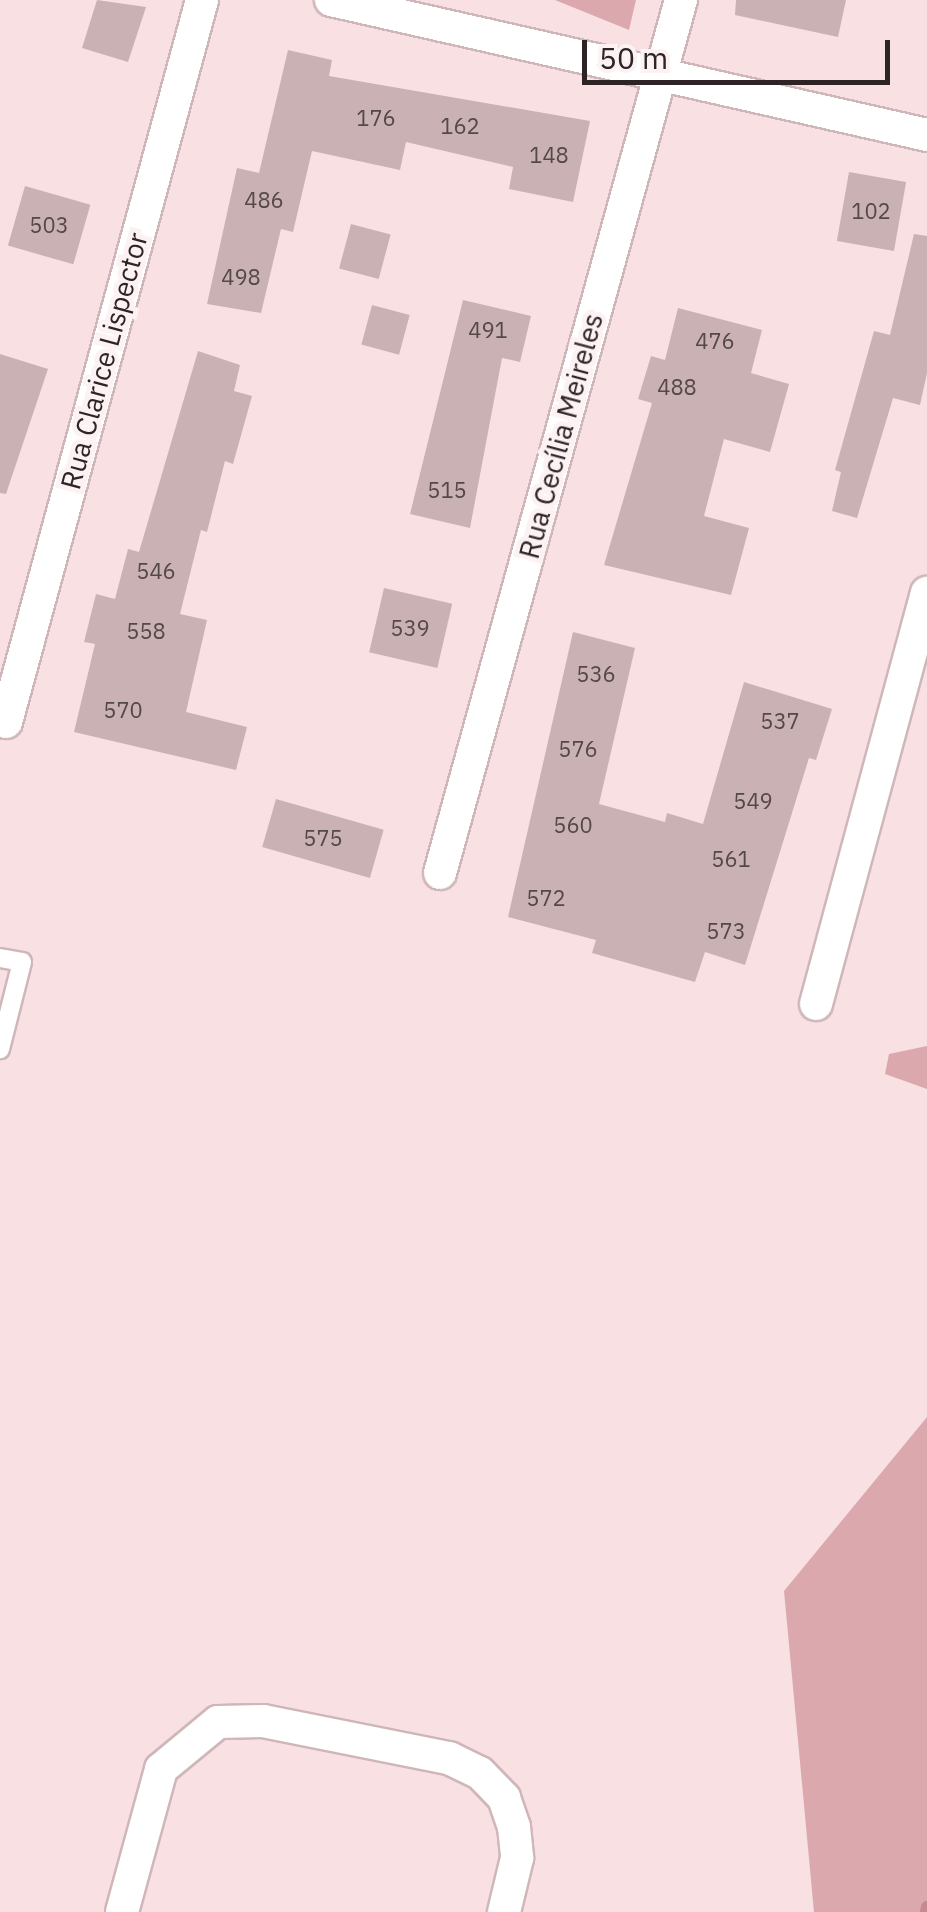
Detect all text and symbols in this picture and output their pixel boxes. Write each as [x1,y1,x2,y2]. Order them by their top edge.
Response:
scale bar [587,20,894,82]
text: 50 m [599,38,668,77]
house number: 176 [356,105,396,131]
house number: 162 [440,113,480,139]
house number: 148 [529,142,569,168]
house number: 486 [244,187,284,213]
house number: 102 [851,198,891,224]
house number: 503 [29,212,69,238]
street label: Rua Clarice Lispector [54,229,154,493]
house number: 498 [221,264,261,290]
street label: Rua Cecília Meireles [512,310,610,562]
house number: 491 [468,317,508,343]
house number: 476 [695,328,735,354]
house number: 488 [657,374,697,400]
house number: 515 [427,477,467,503]
house number: 546 [136,558,176,584]
house number: 539 [390,615,430,641]
house number: 558 [126,618,166,644]
house number: 536 [576,661,616,687]
house number: 570 [103,697,143,723]
house number: 537 [760,708,800,734]
house number: 576 [558,736,598,762]
house number: 549 [733,788,773,814]
house number: 560 [553,812,593,838]
house number: 575 [303,825,343,851]
house number: 561 [711,846,751,872]
house number: 572 [526,885,566,911]
house number: 573 [706,918,746,944]

